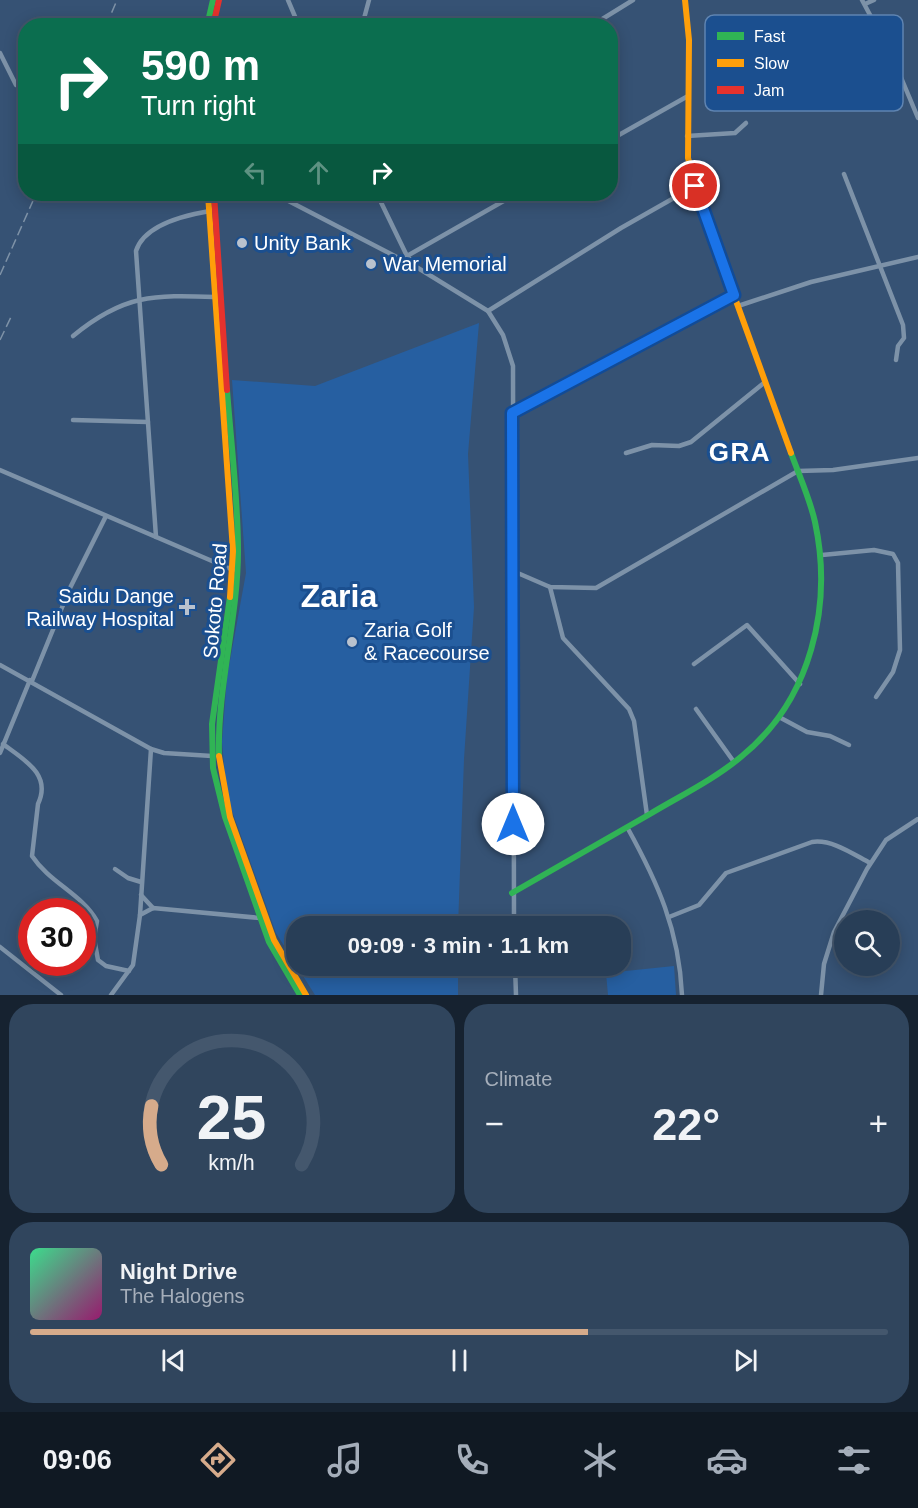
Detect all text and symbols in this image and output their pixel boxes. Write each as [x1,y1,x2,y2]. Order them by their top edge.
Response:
legend [705,15,903,111]
text: Fast [754,28,786,45]
icon: right [42,42,120,120]
text: 590 m [141,42,260,89]
text: Slow [754,55,789,72]
text: Jam [754,82,784,99]
text: Turn right [141,91,256,121]
icon: left [239,156,272,189]
icon: ahead [302,156,335,189]
icon: right [365,156,398,189]
pin [669,160,720,211]
icon: arrive [678,169,711,202]
place label: Unity Bank [254,232,352,254]
marker: Unity Bank [235,236,249,250]
place label: War Memorial [383,253,507,275]
marker: War Memorial [364,257,378,271]
district label: GRA [709,437,771,467]
street label: Sokoto Road [199,542,231,660]
district label: Zaria [301,578,377,614]
place label: Saidu Dange Railway Hospital [26,585,174,630]
marker: Saidu Dange Railway Hospital [178,598,196,616]
place label: Zaria Golf & Racecourse [364,619,490,664]
marker: Zaria Golf & Racecourse [345,635,359,649]
position arrow [481,792,545,856]
speed limit sign: 30 [18,898,96,976]
map controls [834,910,900,976]
button: search [834,910,900,976]
text: 09:09 · 3 min · 1.1 km [348,933,569,958]
text: Climate [485,1068,552,1090]
text: 25 [197,1083,266,1152]
text: 22° [652,1099,720,1150]
text: − [485,1105,504,1142]
text: + [869,1105,888,1142]
text: km/h [209,1152,255,1176]
text: Night Drive [120,1259,237,1284]
text: The Halogens [120,1285,245,1307]
icon: previous [157,1344,190,1377]
icon: pause [443,1344,476,1377]
icon: next [729,1344,762,1377]
icon: directions [197,1439,239,1481]
icon: music [324,1439,366,1481]
icon: phone [451,1439,493,1481]
icon: climate [579,1439,621,1481]
icon: car [706,1439,748,1481]
icon: filters [833,1439,875,1481]
text: 09:06 [43,1445,112,1475]

